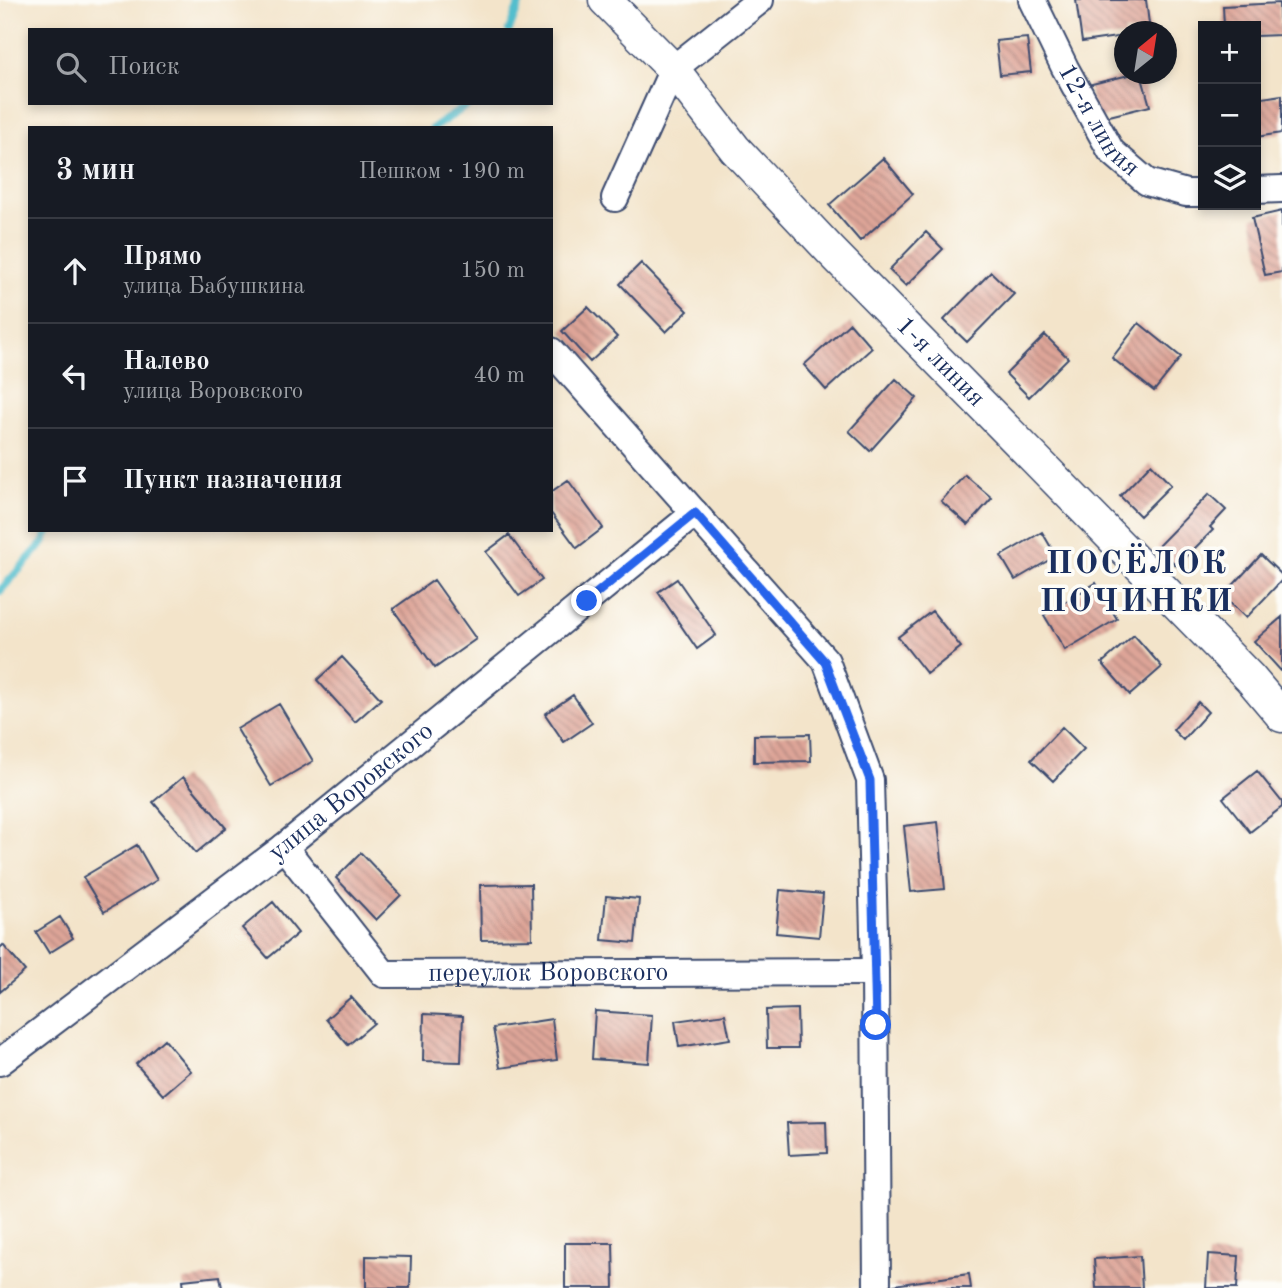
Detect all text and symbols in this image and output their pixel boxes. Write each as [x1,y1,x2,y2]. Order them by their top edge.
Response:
north arrow [1114,21,1177,84]
map controls [1198,21,1261,210]
button: + [1198,21,1261,84]
search box [28,28,553,105]
icon: search [52,48,90,86]
text: Поиск [108,54,180,80]
street label: 12-я линия [1052,60,1144,182]
button: − [1198,84,1261,147]
button: layers [1198,147,1261,210]
text: 3 мин [56,156,135,186]
text: Пешком · 190 m [359,160,525,183]
text: Прямо [123,244,202,270]
icon: ahead [56,252,94,290]
text: 150 m [460,259,525,282]
text: улица Бабушкина [123,275,305,298]
street label: 1-я линия [891,312,989,412]
text: Налево [123,349,210,375]
icon: left [56,357,94,395]
text: 40 m [474,364,525,387]
text: улица Воровского [123,380,303,403]
icon: arrive [56,462,94,500]
text: Пункт назначения [123,468,342,494]
district label: ПОСЁЛОК ПОЧИНКИ [1040,543,1234,619]
route end [571,585,602,616]
street label: улица Воровского [264,718,439,866]
street label: переулок Воровского [428,960,669,987]
route start [860,1009,891,1040]

